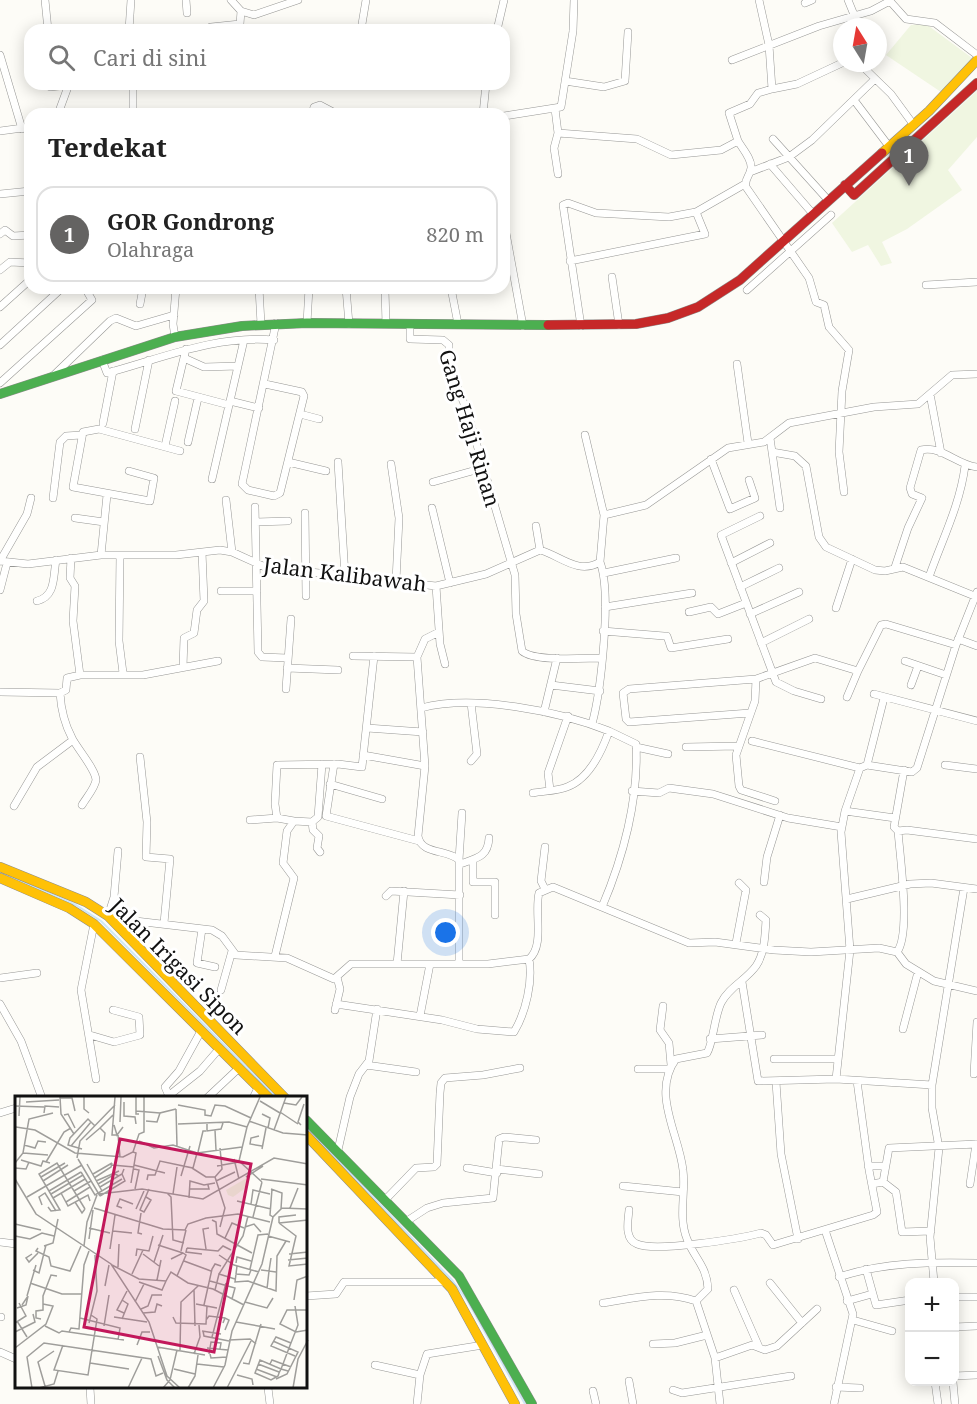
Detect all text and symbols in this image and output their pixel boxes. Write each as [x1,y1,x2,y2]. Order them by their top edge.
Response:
north arrow [833,18,887,72]
search box [24,24,510,90]
icon: search [45,41,78,74]
text: Cari di sini [93,42,206,72]
text: Terdekat [48,129,167,165]
pin: 1 [890,136,928,186]
text: GOR Gondrong [107,206,274,236]
text: 1 [64,221,75,248]
text: 820 m [426,221,484,248]
text: Olahraga [107,236,194,263]
street label: Gang Haji Rinan [433,346,507,510]
street label: Jalan Kalibawah [261,550,428,598]
street label: Jalan Irigasi Sipon [104,891,253,1040]
your location [431,918,460,947]
inset map [15,1096,308,1389]
map controls [905,1278,959,1386]
button: + [905,1278,959,1332]
button: − [905,1332,959,1386]

